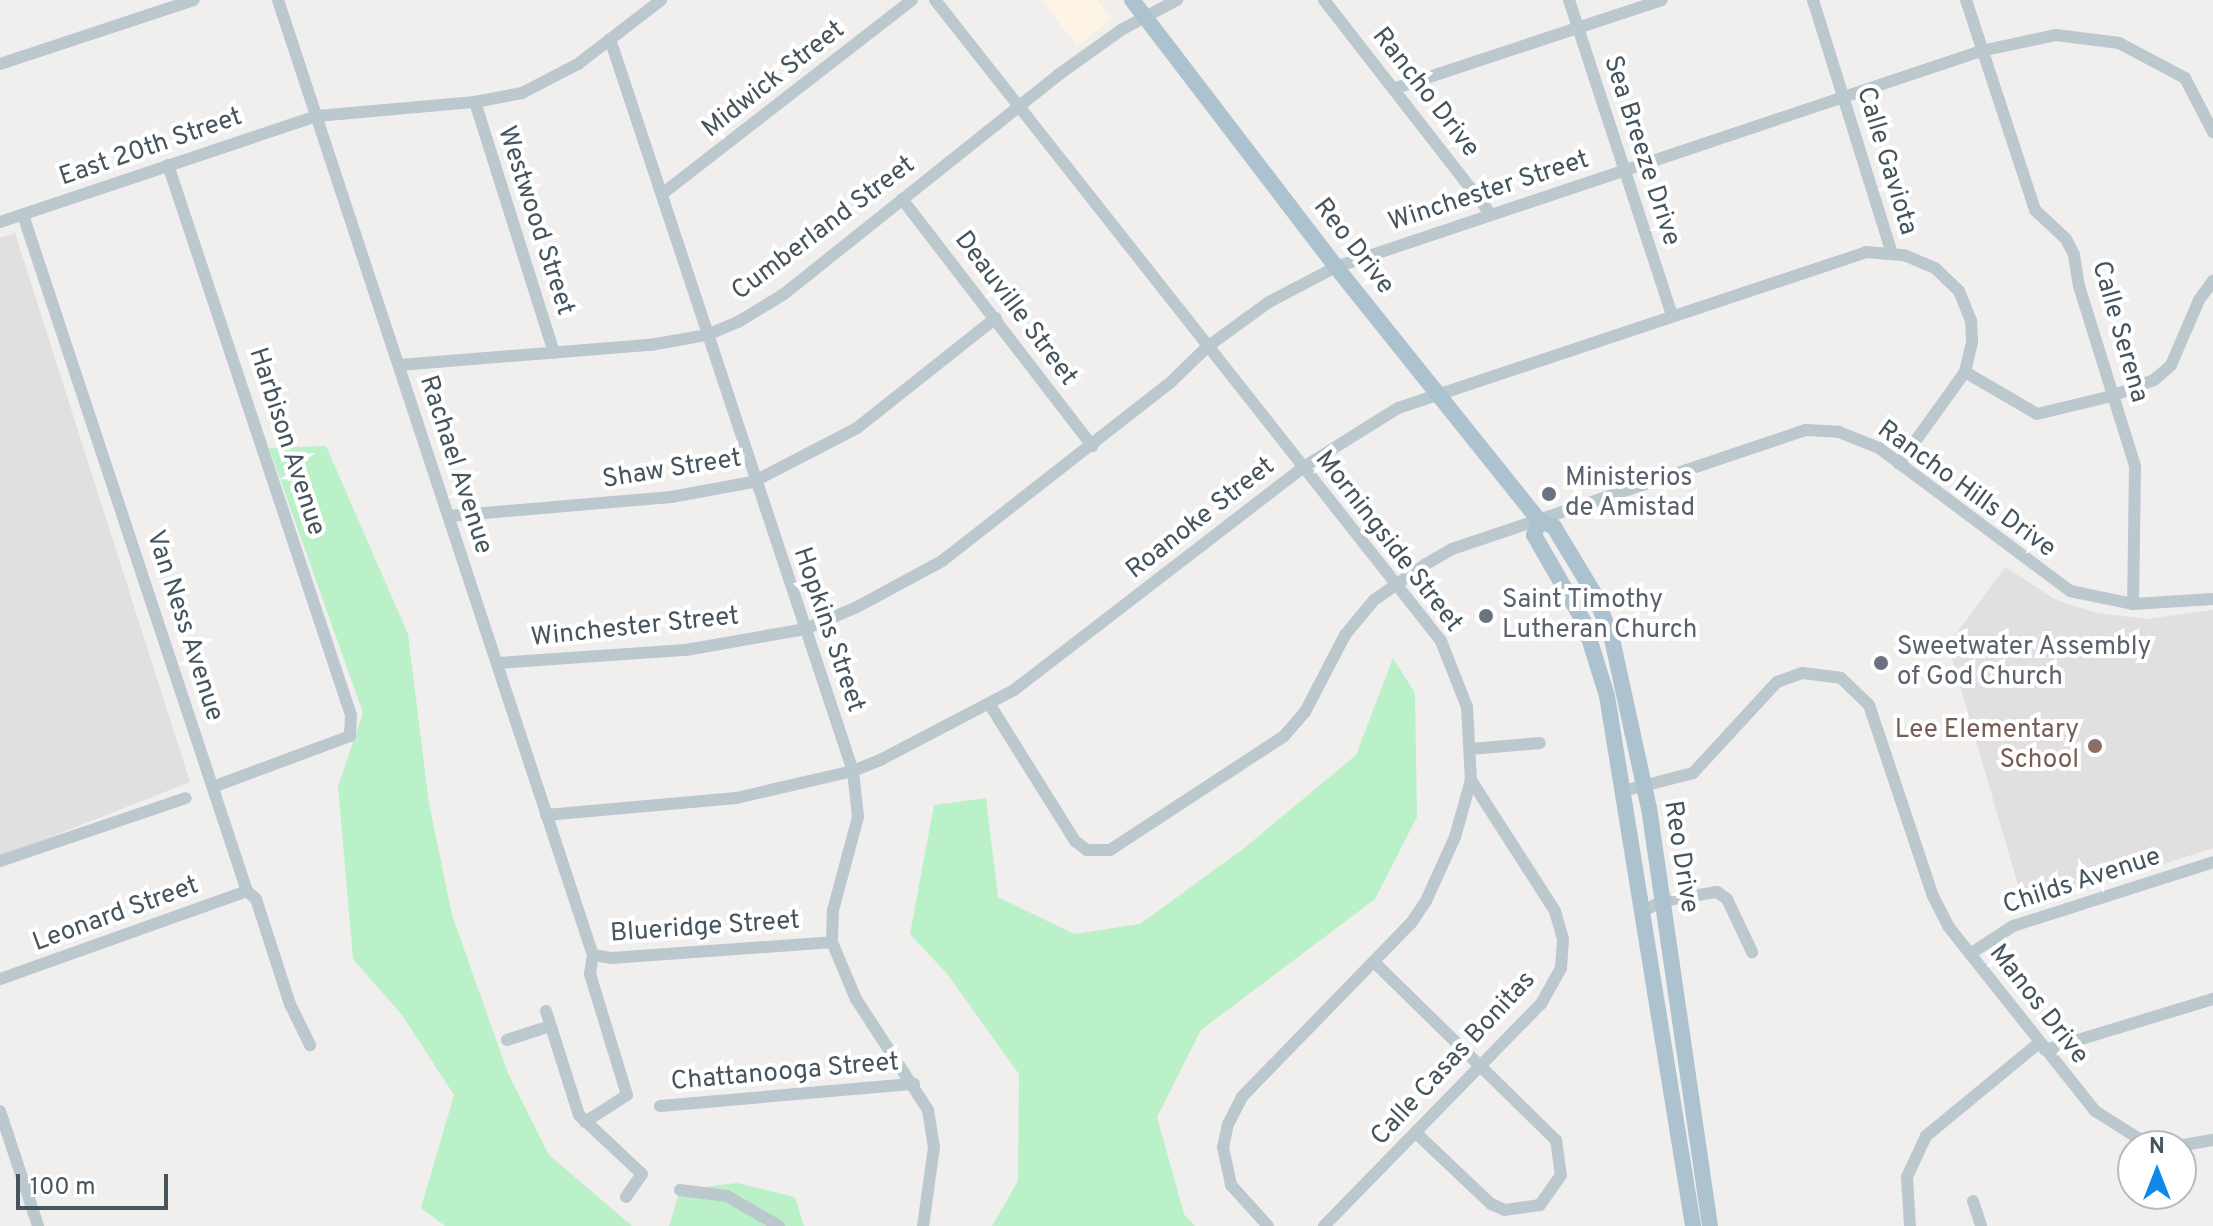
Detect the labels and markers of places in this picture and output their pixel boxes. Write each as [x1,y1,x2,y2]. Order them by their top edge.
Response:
place label: Ministerios de Amistad [1565,463,1696,524]
marker: Ministerios de Amistad [1540,485,1558,503]
place label: Saint Timothy Lutheran Church [1502,585,1697,646]
marker: Saint Timothy Lutheran Church [1477,607,1495,625]
place label: Sweetwater Assembly of God Church [1897,632,2152,694]
marker: Sweetwater Assembly of God Church [1872,654,1890,672]
place label: Lee Elementary School [1895,715,2079,776]
marker: Lee Elementary School [2086,737,2104,755]

